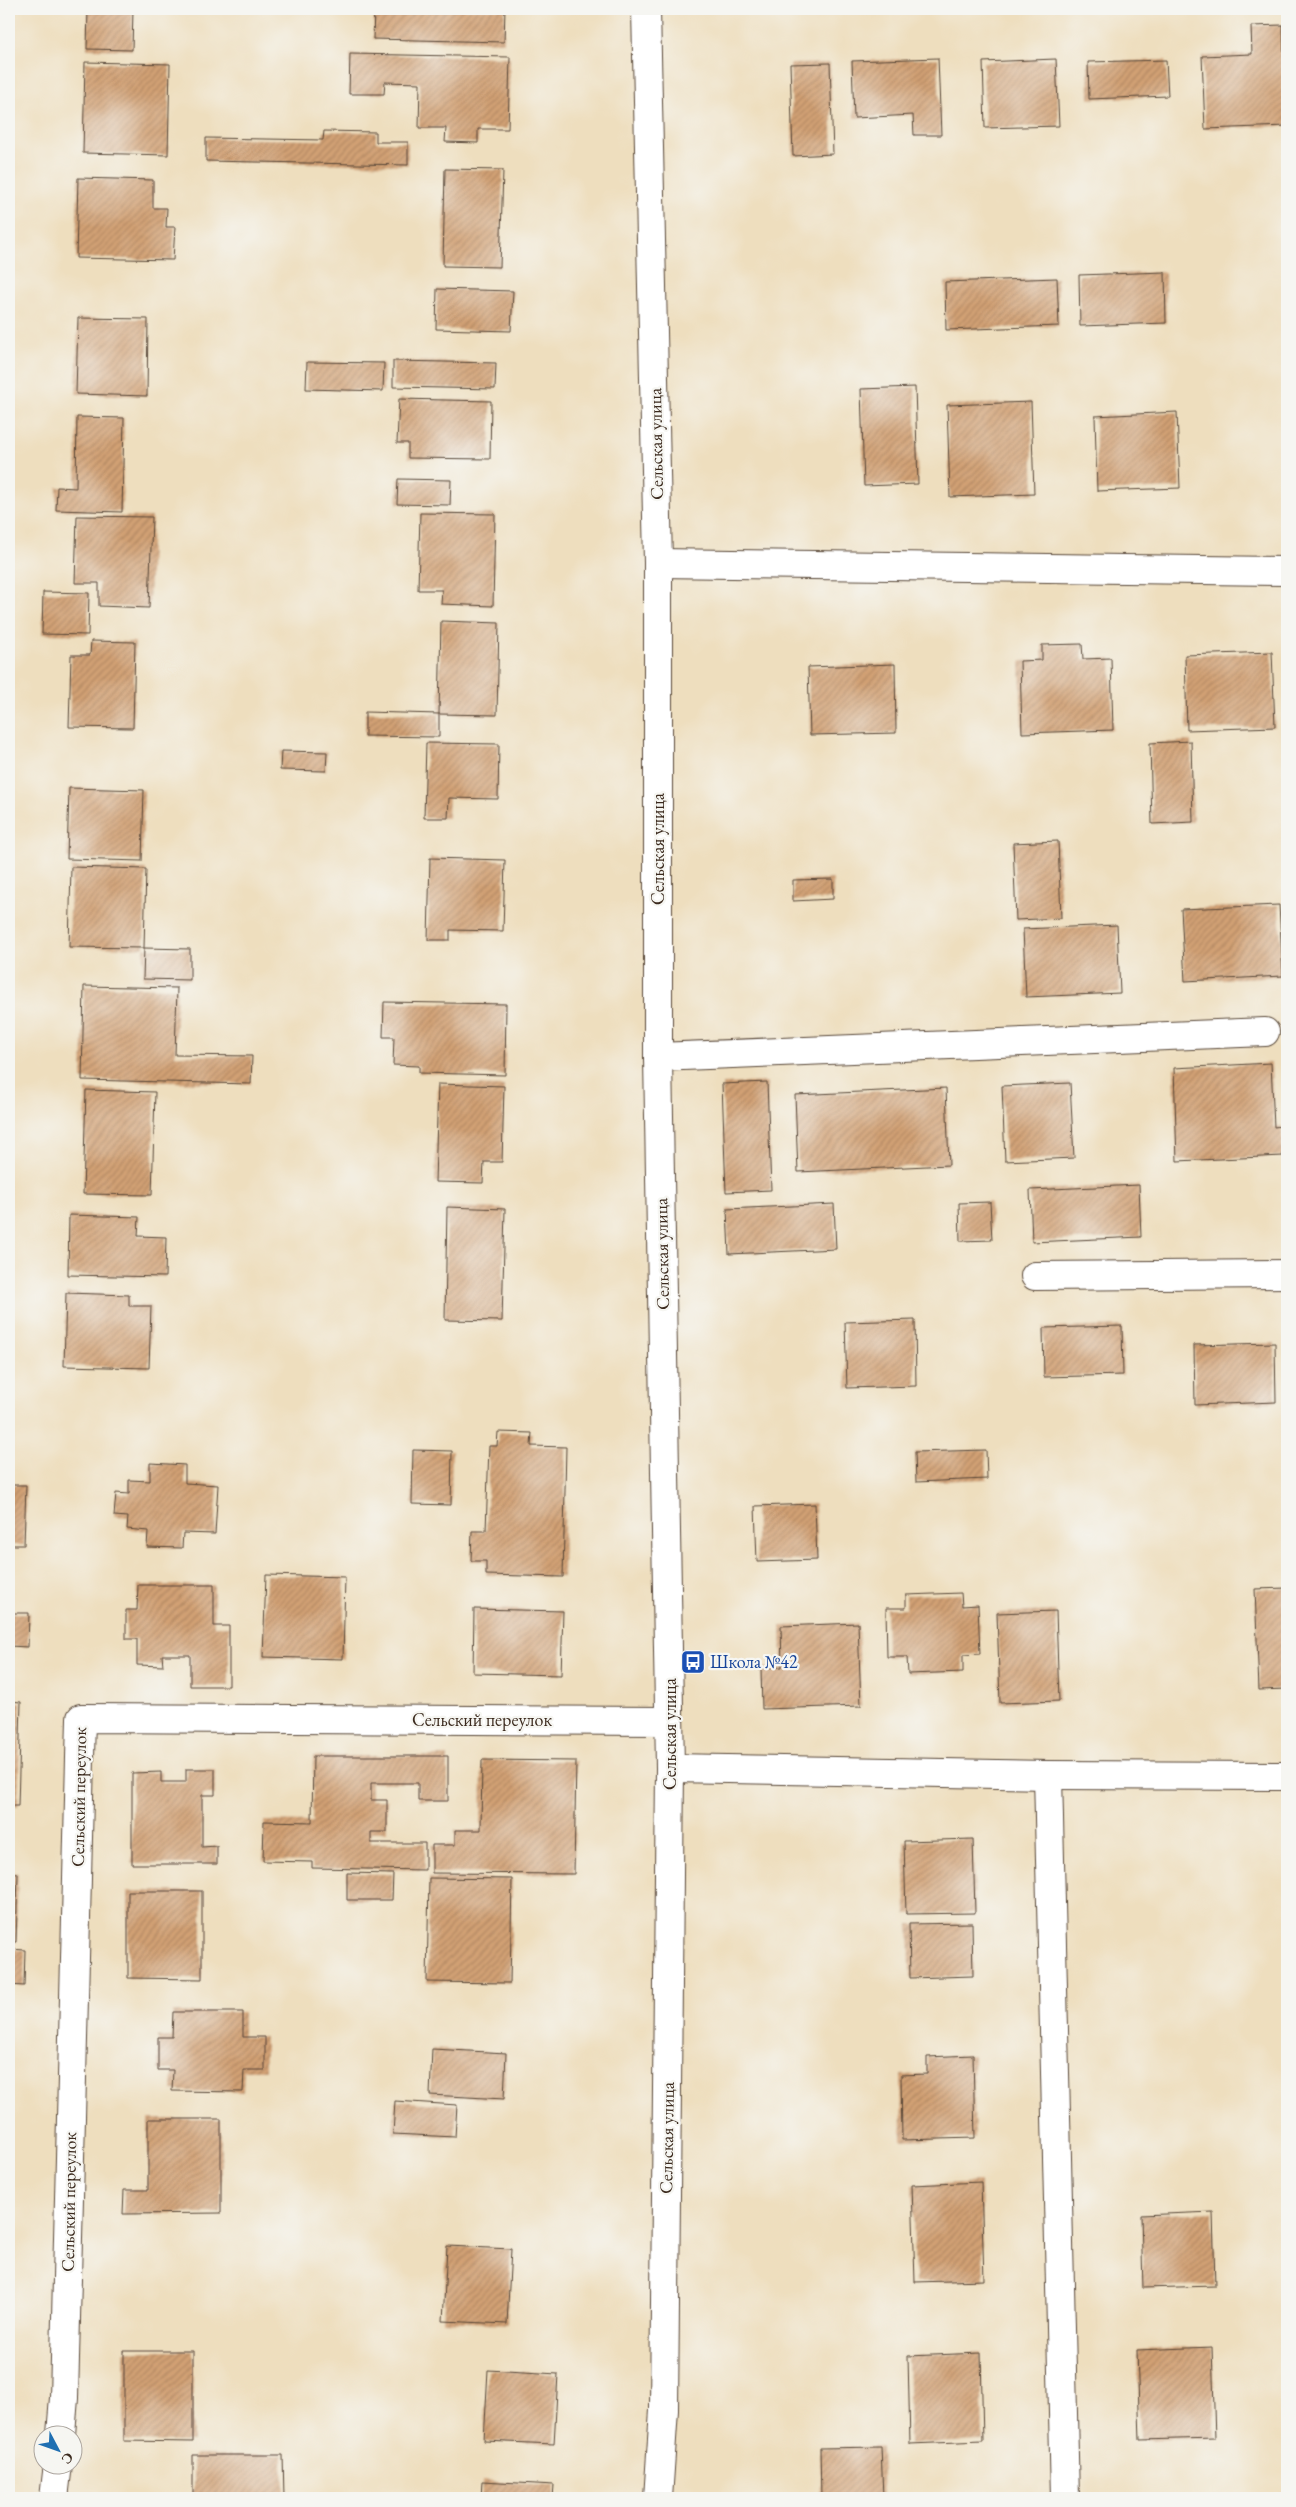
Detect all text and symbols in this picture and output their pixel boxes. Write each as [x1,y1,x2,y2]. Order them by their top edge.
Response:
street label: Сельская улица [643,387,668,500]
street label: Сельская улица [646,792,669,905]
street label: Сельская улица [649,1197,674,1310]
bus stop icon: Школа №42 [680,1649,706,1675]
place label: Школа №42 [710,1650,798,1673]
street label: Сельская улица [658,1677,681,1790]
street label: Сельский переулок [412,1708,552,1731]
street label: Сельский переулок [66,1726,91,1867]
street label: Сельская улица [654,2081,679,2194]
street label: Сельский переулок [56,2131,81,2272]
north arrow [32,2424,82,2474]
text: С [58,2449,78,2468]

